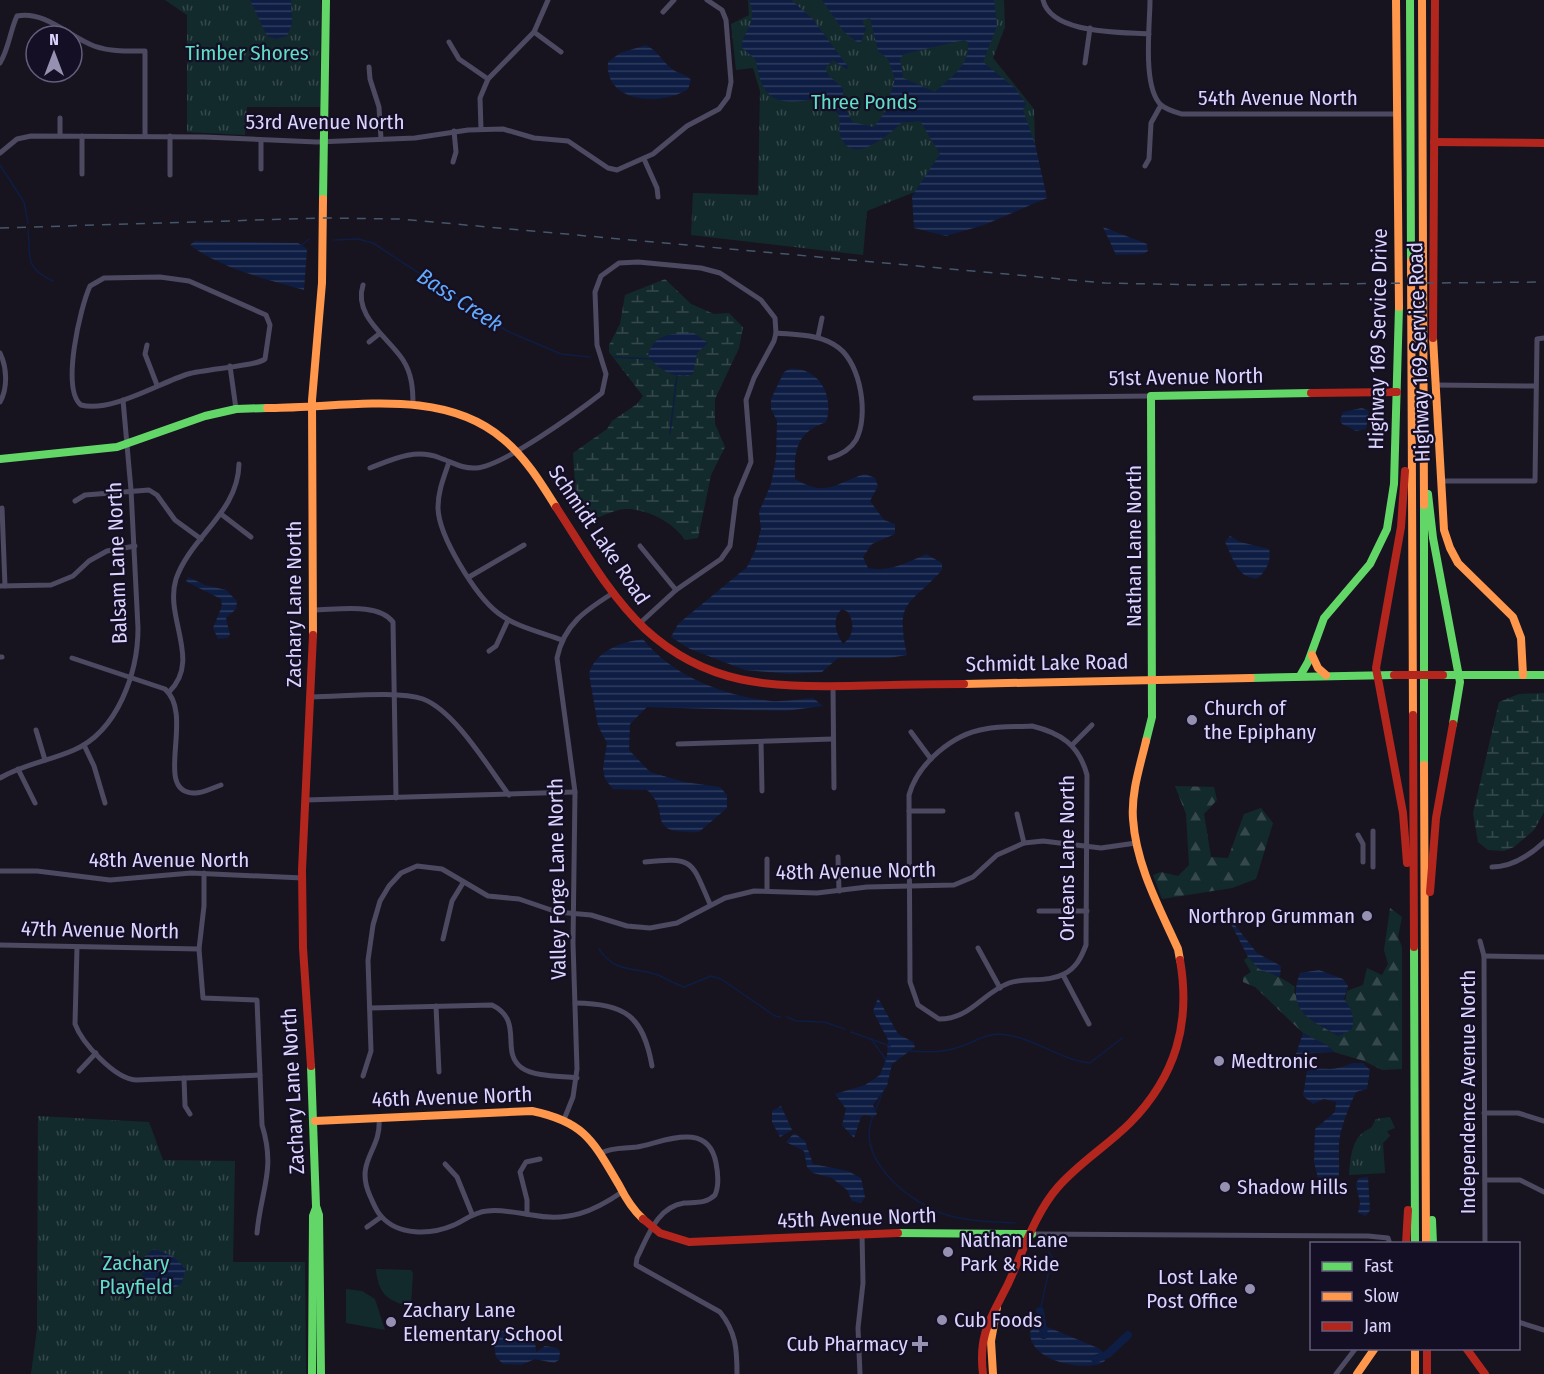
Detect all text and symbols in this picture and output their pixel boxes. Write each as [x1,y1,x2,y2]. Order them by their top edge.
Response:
north arrow [24,24,84,84]
text: N [49,30,59,49]
park label: Timber Shores [185,40,309,66]
street label: 54th Avenue North [1198,85,1358,111]
park label: Three Ponds [811,89,917,115]
street label: 53rd Avenue North [246,109,405,135]
street label: Highway 169 Service Drive [1363,228,1393,450]
street label: Highway 169 Service Road [1402,241,1436,463]
water label: Bass Creek [412,262,508,338]
street label: 51st Avenue North [1108,363,1264,391]
street label: Schmidt Lake Road [543,460,655,610]
street label: Nathan Lane North [1121,465,1147,627]
street label: Balsam Lane North [101,482,133,644]
street label: Zachary Lane North [281,521,307,687]
street label: Schmidt Lake Road [965,649,1129,677]
place label: Church of the Epiphany [1204,695,1317,745]
marker: Church of the Epiphany [1185,713,1199,727]
street label: Orleans Lane North [1054,775,1080,941]
street label: Valley Forge Lane North [542,778,572,980]
street label: 48th Avenue North [89,847,249,873]
street label: 48th Avenue North [775,857,937,885]
place label: Northrop Grumman [1188,903,1355,929]
marker: Northrop Grumman [1360,909,1374,923]
street label: 47th Avenue North [21,916,179,944]
street label: Independence Avenue North [1455,970,1481,1214]
street label: Zachary Lane North [276,1007,310,1175]
place label: Medtronic [1231,1048,1318,1074]
marker: Medtronic [1212,1054,1226,1068]
street label: 46th Avenue North [371,1081,533,1113]
place label: Shadow Hills [1237,1174,1348,1200]
marker: Shadow Hills [1218,1180,1232,1194]
street label: 45th Avenue North [777,1202,937,1234]
place label: Nathan Lane Park & Ride [960,1227,1068,1277]
legend [1310,1242,1520,1350]
marker: Nathan Lane Park & Ride [941,1245,955,1259]
park label: Zachary Playfield [99,1250,173,1300]
text: Fast [1364,1255,1393,1277]
place label: Lost Lake Post Office [1146,1264,1238,1314]
marker: Lost Lake Post Office [1243,1282,1257,1296]
text: Slow [1364,1285,1399,1307]
place label: Zachary Lane Elementary School [403,1297,563,1347]
place label: Cub Foods [954,1307,1042,1333]
marker: Cub Foods [935,1313,949,1327]
marker: Zachary Lane Elementary School [384,1315,398,1329]
text: Jam [1364,1315,1392,1337]
place label: Cub Pharmacy [787,1331,909,1357]
marker: Cub Pharmacy [913,1337,927,1351]

